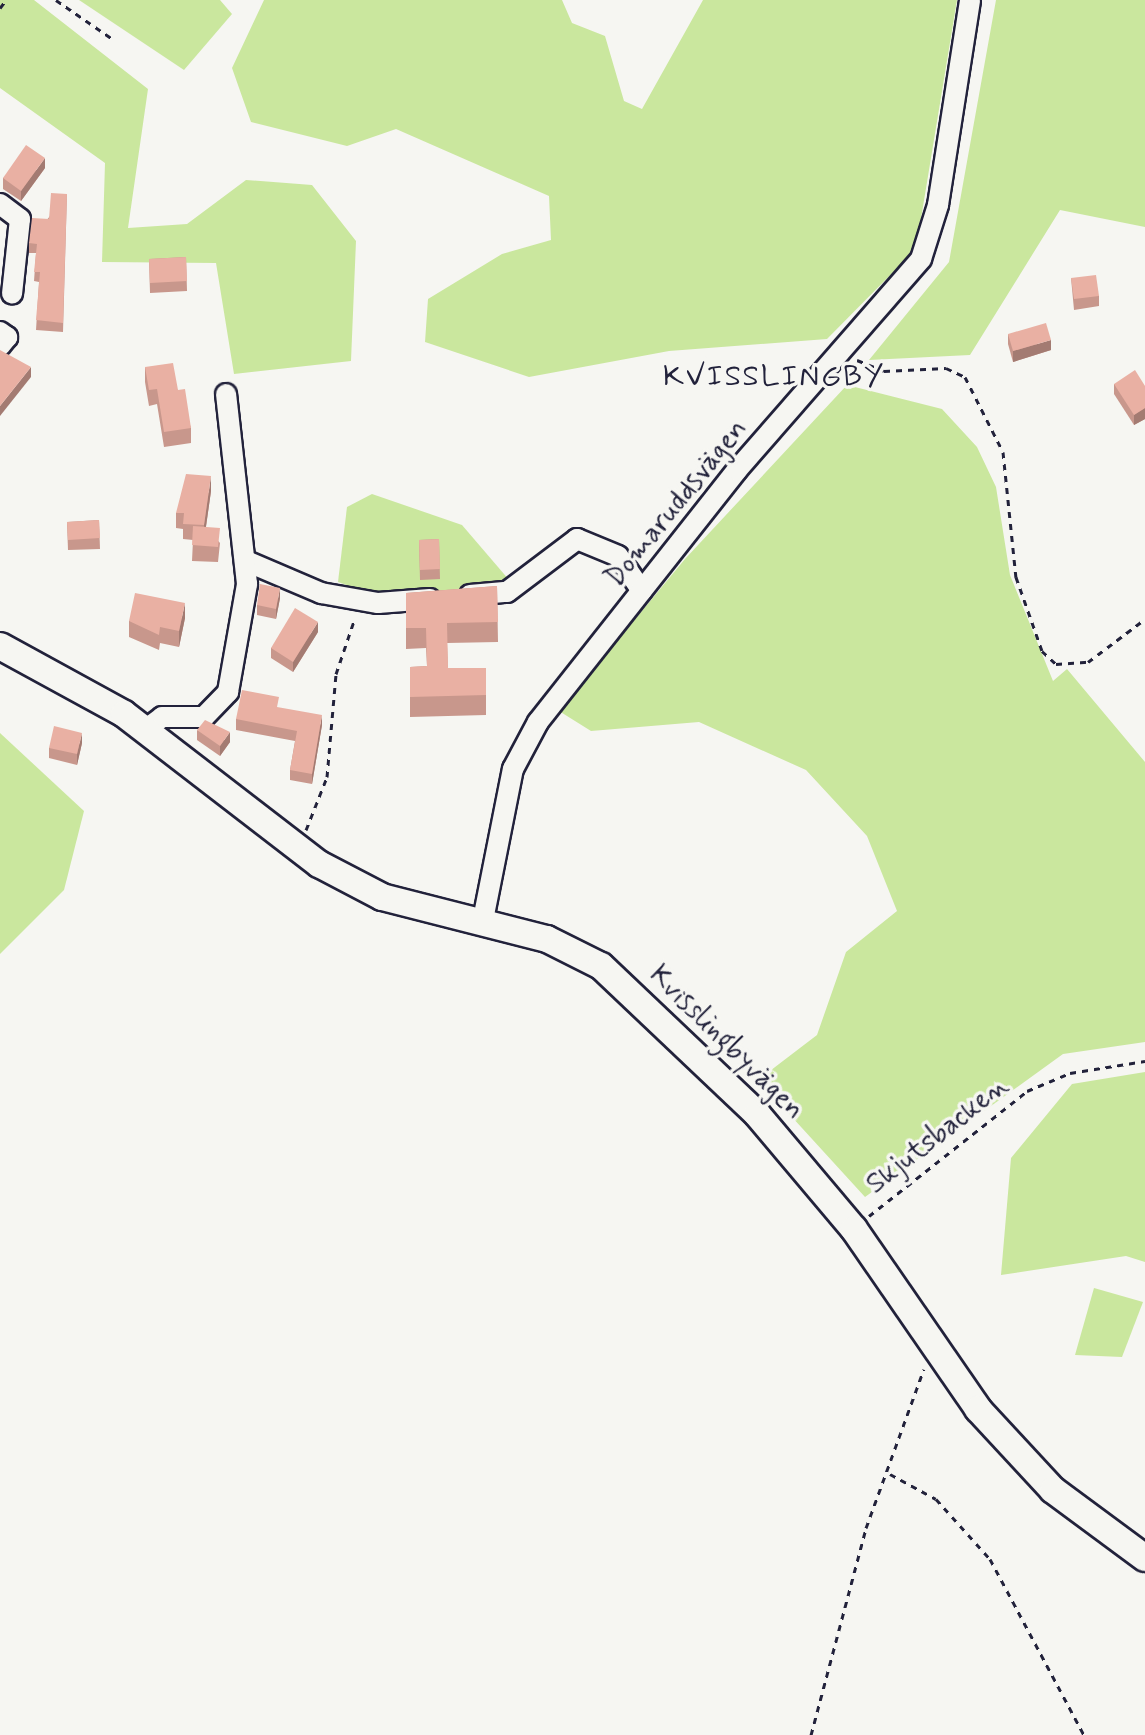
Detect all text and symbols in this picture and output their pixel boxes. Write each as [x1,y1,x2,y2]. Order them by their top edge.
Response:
district label: KVISSLINGBY [665,359,883,395]
street label: Domaruddsvägen [599,413,755,595]
street label: Kvisslingbyvägen [642,959,810,1127]
street label: Skjutsbacken [860,1070,1016,1202]

